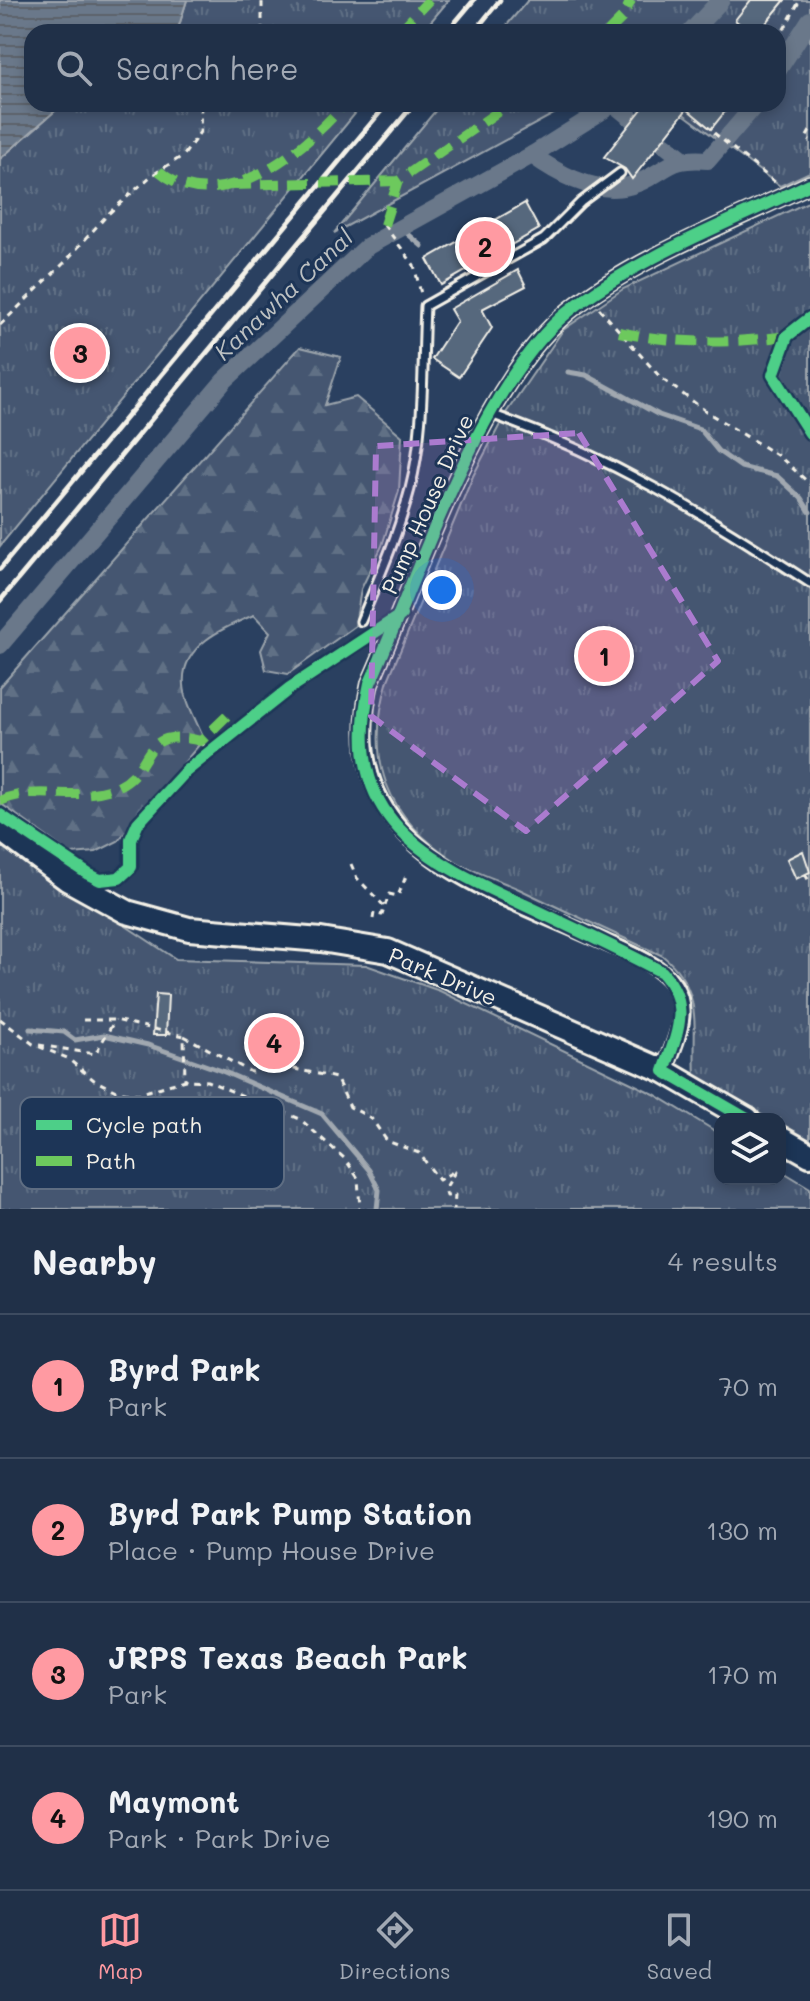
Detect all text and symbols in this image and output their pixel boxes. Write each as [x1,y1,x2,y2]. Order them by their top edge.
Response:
search box [24,24,786,112]
icon: search [52,46,96,90]
text: Search here [116,48,299,88]
pin: 2 [459,217,511,277]
water label: Kanawha Canal [207,222,359,366]
pin: 3 [54,323,106,383]
street label: Pump House Drive [374,410,480,598]
your location [422,570,462,610]
pin: 1 [578,626,630,686]
street label: Park Drive [384,940,502,1012]
pin: 4 [248,1013,300,1073]
legend [20,1097,284,1189]
text: Cycle path [86,1110,202,1139]
map controls [714,1113,786,1185]
button: layers [714,1113,786,1185]
text: Path [86,1146,135,1175]
text: Nearby [32,1239,157,1284]
text: 4 results [668,1244,778,1278]
text: Byrd Park [108,1349,261,1389]
text: 1 [52,1369,64,1403]
text: 70 m [718,1369,778,1403]
text: Park [108,1389,167,1423]
text: Byrd Park Pump Station [108,1493,472,1533]
text: 2 [51,1513,65,1547]
text: 130 m [706,1513,778,1547]
text: Place · Pump House Drive [108,1533,435,1567]
text: JRPS Texas Beach Park [108,1637,468,1677]
text: 3 [50,1657,66,1691]
text: 170 m [707,1657,778,1691]
text: Park [108,1677,167,1711]
text: Maymont [108,1781,240,1821]
text: 4 [50,1801,66,1835]
text: 190 m [706,1801,778,1835]
text: Park · Park Drive [108,1821,331,1855]
tab: Map [98,1908,143,1985]
tab: Directions [339,1908,451,1985]
tab: Saved [647,1908,712,1985]

